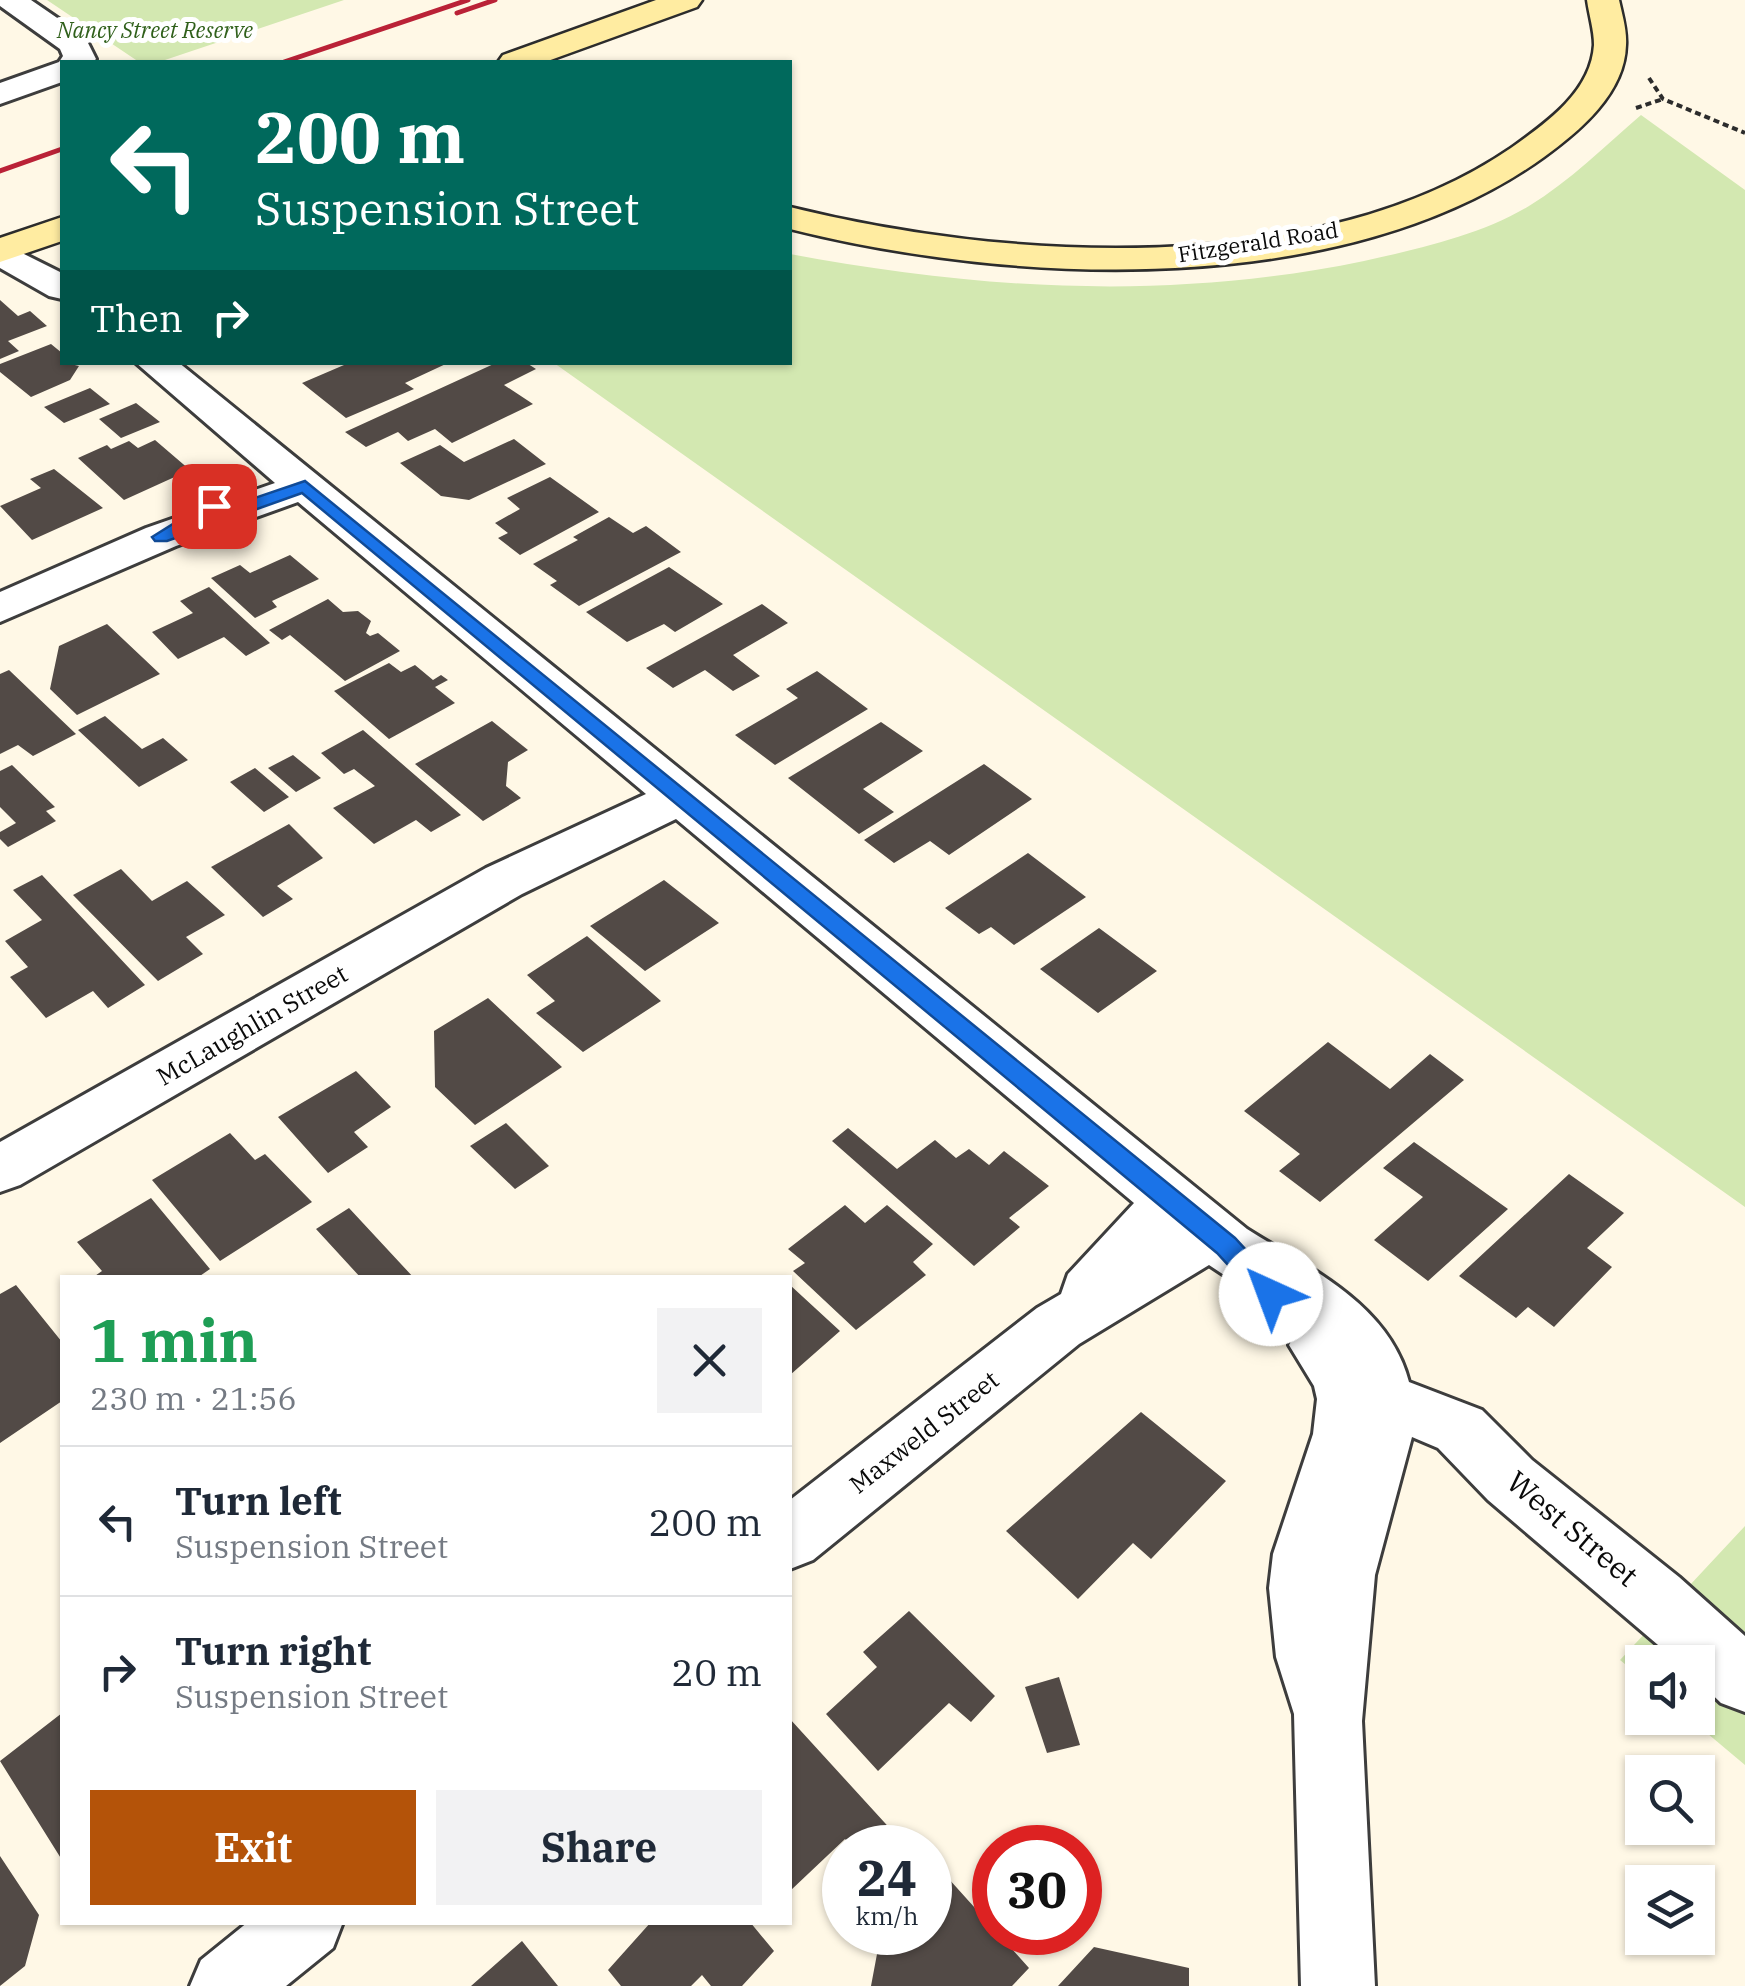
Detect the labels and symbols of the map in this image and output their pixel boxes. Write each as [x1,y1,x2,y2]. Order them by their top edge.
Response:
park label: Nancy Street Reserve [56,15,253,44]
street label: Fitzgerald Road [1176,215,1340,269]
pin [172,464,257,549]
street label: McLaughlin Street [150,956,353,1093]
position arrow [1219,1242,1323,1346]
street label: Maxweld Street [842,1363,1005,1500]
street label: West Street [1499,1461,1647,1594]
speed limit sign: 30 [972,1825,1102,1955]

